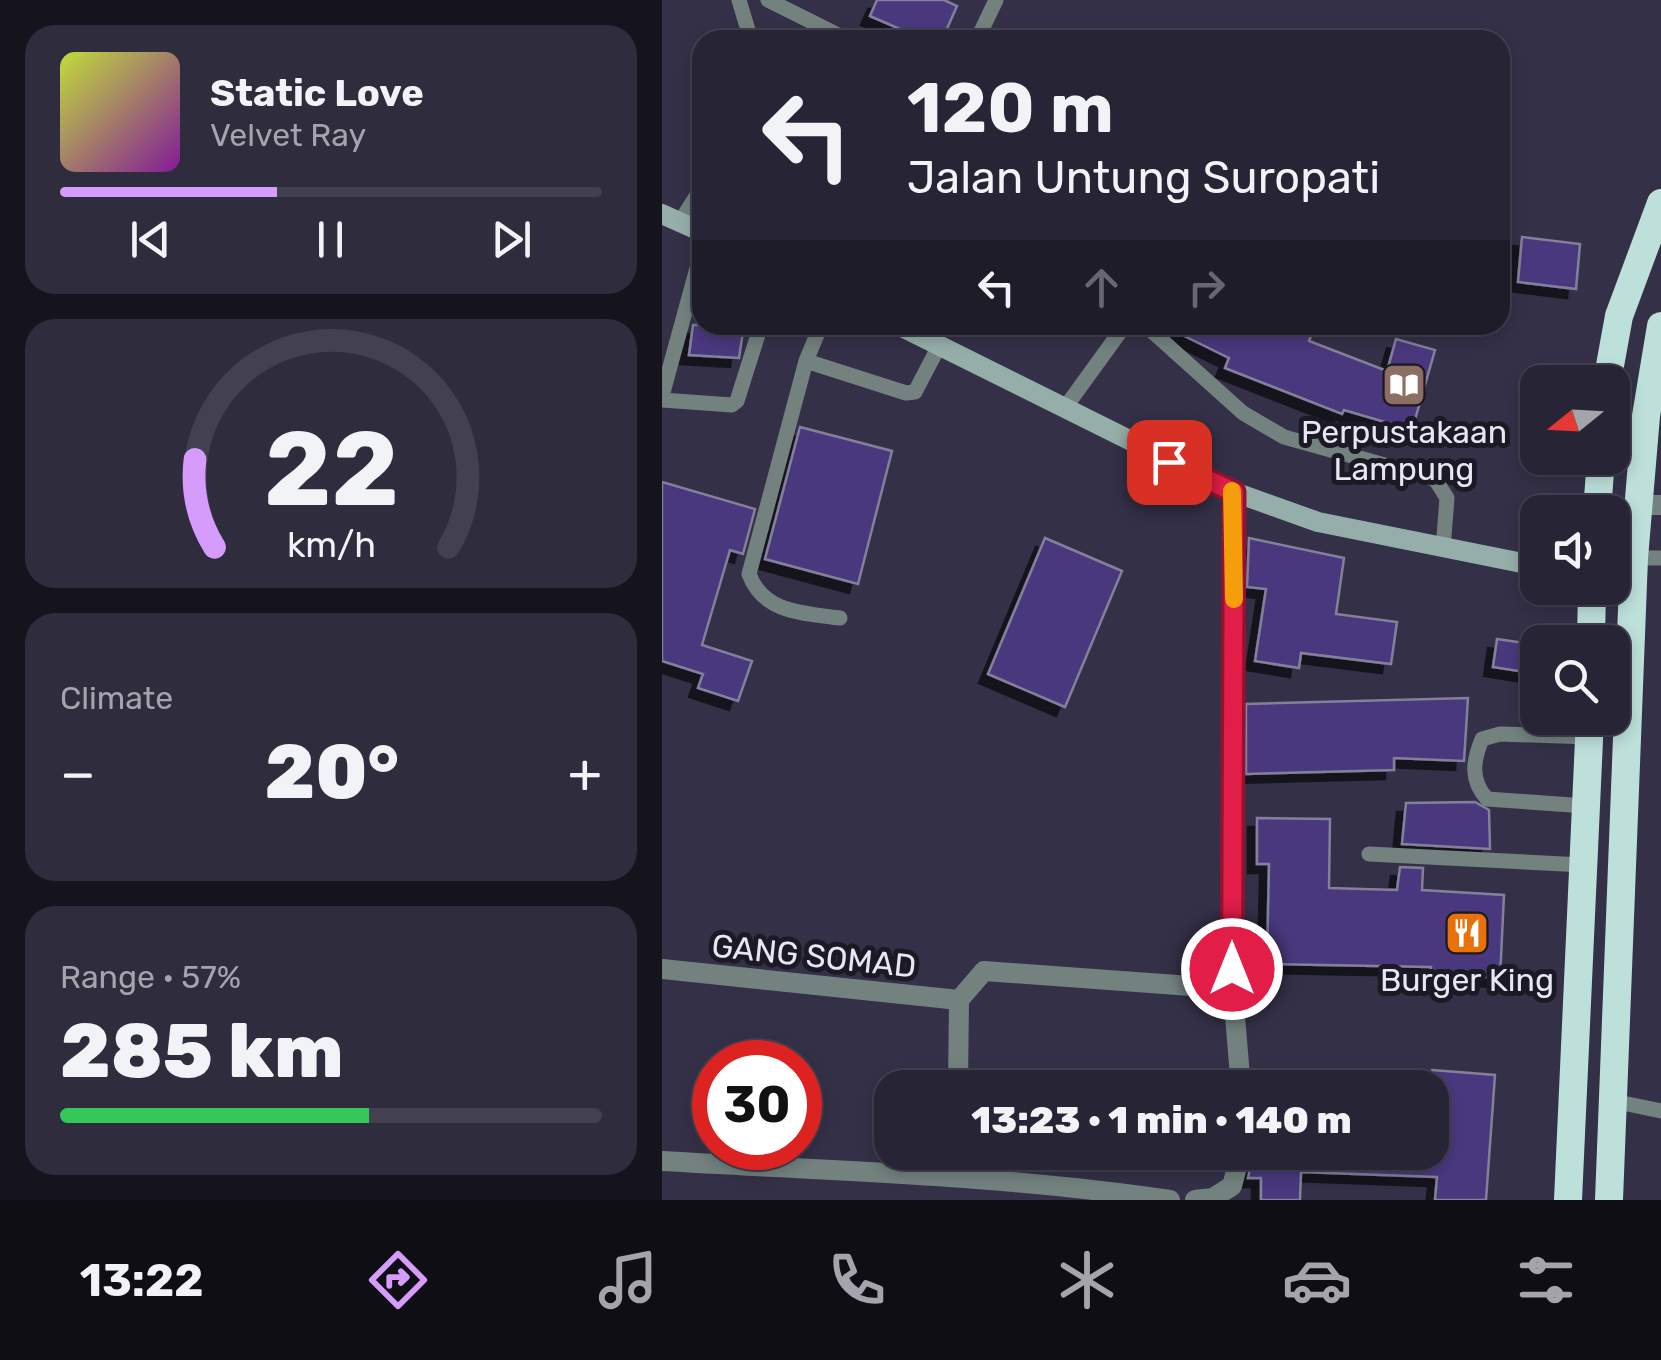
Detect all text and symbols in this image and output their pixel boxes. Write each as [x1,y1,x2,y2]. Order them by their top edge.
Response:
text: 120 m [907,67,1114,150]
text: Static Love [210,70,424,116]
icon: left [742,70,872,200]
text: Velvet Ray [210,116,366,154]
text: Jalan Untung Suropati [907,151,1380,204]
icon: previous [123,212,178,267]
icon: pause [303,212,358,267]
icon: next [484,212,539,267]
icon: left [969,260,1024,315]
icon: ahead [1074,260,1129,315]
icon: right [1179,260,1234,315]
library icon: Perpustakaan Lampung [1381,362,1427,408]
north arrow [1520,365,1630,475]
map controls [1520,365,1630,735]
text: 22 [263,408,399,531]
place label: Perpustakaan Lampung [1301,413,1507,488]
pin [1127,420,1212,505]
icon: arrive [1142,435,1197,490]
button: sound [1520,495,1630,605]
text: km/h [286,524,376,566]
button: search [1520,625,1630,735]
text: Climate [60,679,173,717]
text: 20° [264,728,399,817]
text: − [60,741,96,806]
text: + [568,741,602,806]
restaurant icon: Burger King [1444,910,1490,956]
position arrow [1180,917,1284,1021]
street label: GANG SOMAD [710,926,918,986]
text: Range · 57% [60,958,241,996]
place label: Burger King [1380,961,1554,999]
text: 285 km [60,1007,344,1096]
speed limit sign: 30 [692,1040,822,1170]
text: 13:23 · 1 min · 140 m [971,1097,1352,1143]
icon: directions [363,1245,433,1315]
icon: music [593,1245,663,1315]
icon: phone [822,1245,892,1315]
icon: climate [1052,1245,1122,1315]
icon: car [1282,1245,1352,1315]
icon: filters [1511,1245,1581,1315]
text: 13:22 [80,1254,203,1307]

